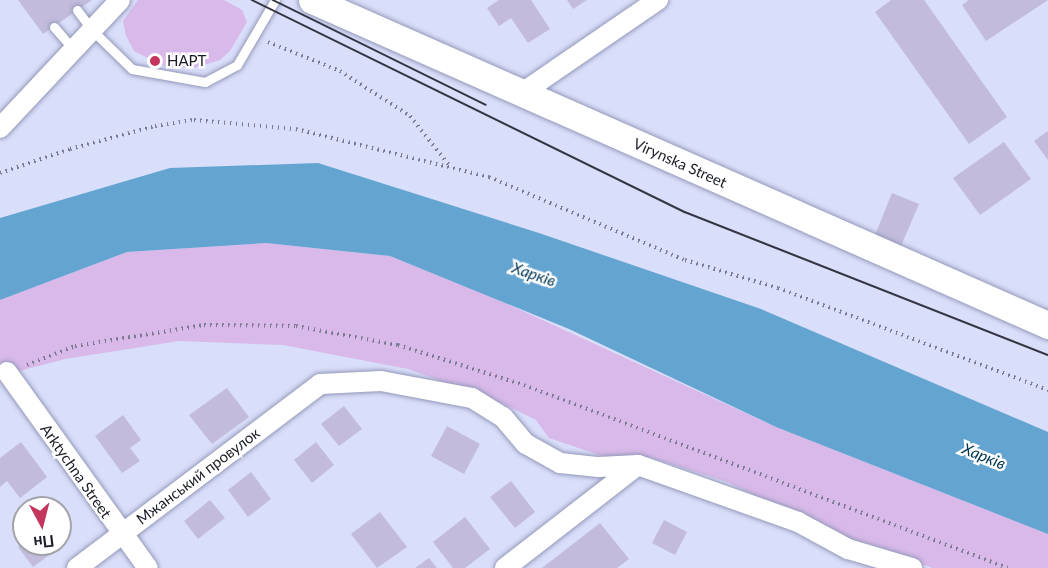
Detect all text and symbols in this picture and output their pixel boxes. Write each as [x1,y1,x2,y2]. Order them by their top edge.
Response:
place label: НАРТ [167,52,206,70]
marker: НАРТ [148,54,162,68]
street label: Virynska Street [631,134,729,192]
water label: Харків [510,258,558,290]
street label: Arktychna Street [37,420,115,522]
street label: Мжанський провулок [133,424,263,528]
water label: Харків [960,439,1008,473]
north arrow [12,496,72,556]
text: Пн [32,532,56,553]

